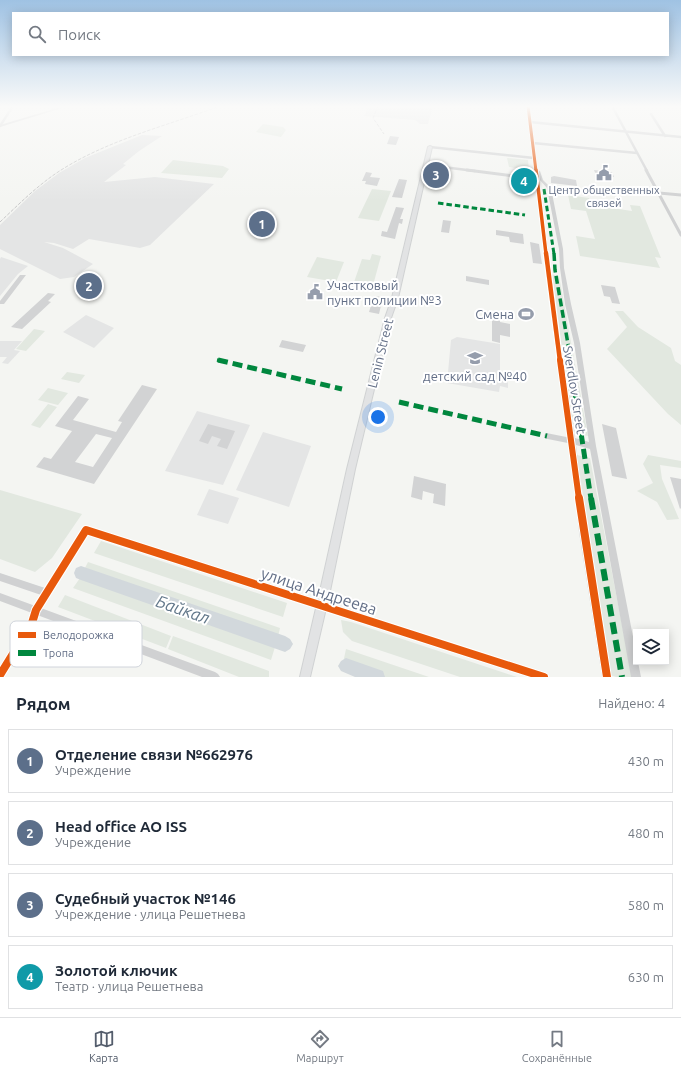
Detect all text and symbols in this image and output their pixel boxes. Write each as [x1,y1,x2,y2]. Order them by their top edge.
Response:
search box [12,12,669,56]
icon: search [26,23,48,45]
text: Поиск [58,26,101,43]
pin: 3 [423,160,449,190]
public building icon: Центр общественных связей [595,164,613,182]
pin: 4 [511,166,537,196]
place label: Центр общественных связей [549,184,660,209]
pin: 1 [249,209,275,239]
pin: 2 [76,271,102,301]
place label: Участковый пункт полиции №3 [327,278,442,307]
public building icon: Участковый пункт полиции №3 [306,283,324,301]
sports icon: Смена [517,305,535,323]
place label: Смена [475,307,514,321]
street label: Lenin Street [365,317,395,389]
street label: Sverdlov Street [561,345,589,435]
school or university icon: детский сад №40 [466,349,484,367]
place label: детский сад №40 [423,369,527,383]
your location [368,407,388,427]
street label: улица Андреева [259,564,379,618]
water label: Байкал [154,591,212,627]
legend [10,621,142,667]
text: Велодорожка [43,629,114,641]
map controls [633,629,669,665]
button: layers [633,629,669,665]
text: Тропа [43,647,74,659]
text: Рядом [16,694,71,713]
text: Найдено: 4 [598,696,665,710]
text: Отделение связи №662976 [55,746,253,763]
text: 1 [26,754,34,768]
text: 430 m [628,754,664,768]
text: Учреждение [55,763,131,777]
text: Head office AO ISS [55,818,187,835]
text: 2 [26,826,34,840]
text: 480 m [628,826,664,840]
text: Учреждение [55,835,131,849]
text: Судебный участок №146 [55,890,236,907]
text: 3 [26,898,34,912]
text: 580 m [628,898,664,912]
text: Учреждение · улица Решетнева [55,907,246,921]
text: Золотой ключик [55,962,178,979]
text: 4 [26,970,34,984]
text: 630 m [628,970,664,984]
text: Театр · улица Решетнева [55,979,203,993]
tab: Карта [89,1028,118,1064]
tab: Маршрут [296,1028,344,1064]
tab: Сохранённые [522,1028,592,1064]

